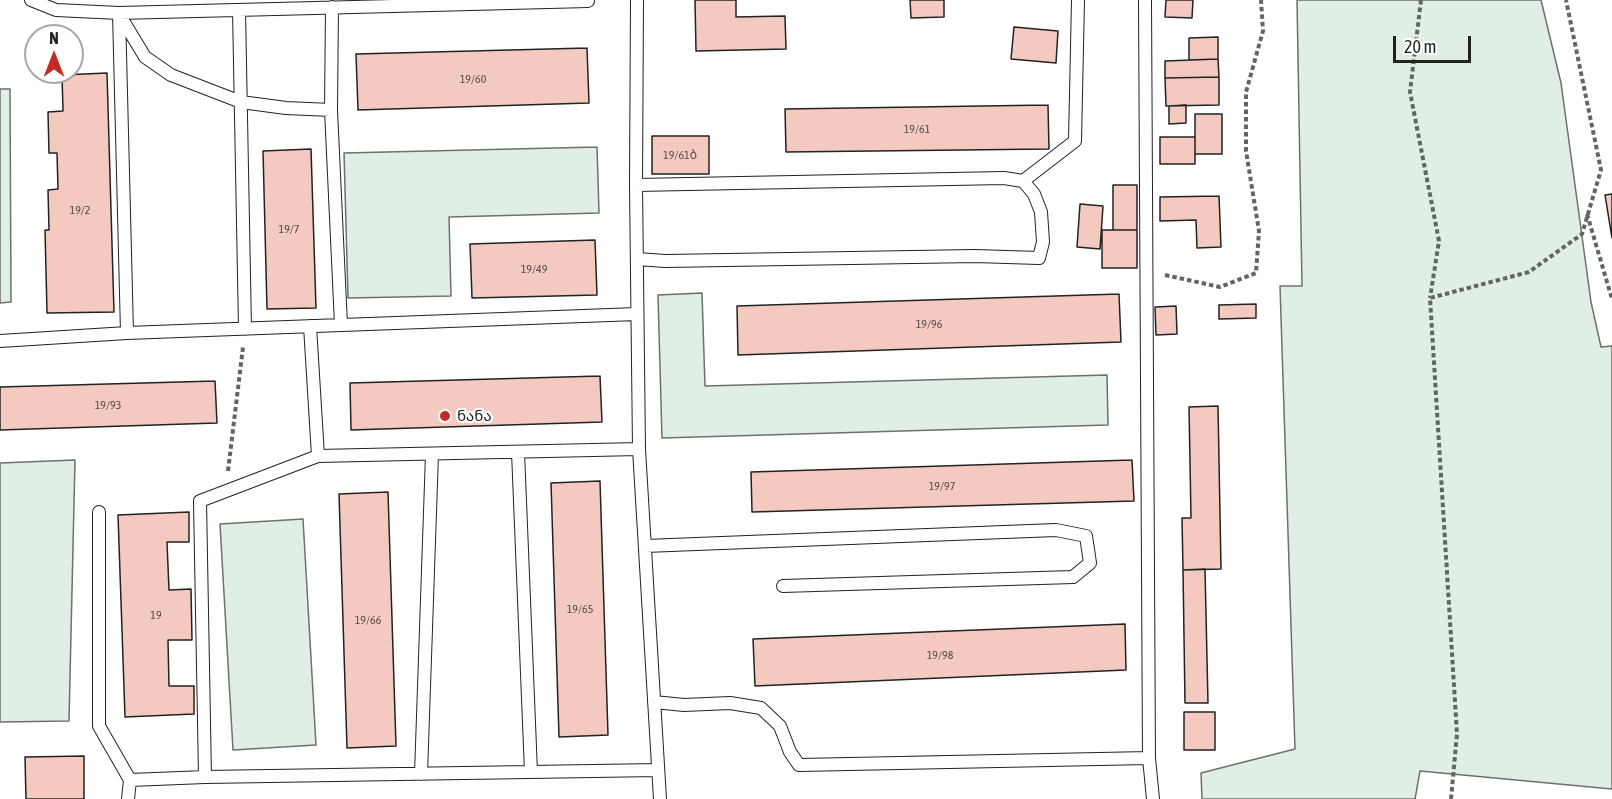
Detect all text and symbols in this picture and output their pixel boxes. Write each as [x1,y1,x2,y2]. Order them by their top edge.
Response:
north arrow [24,24,84,84]
scale bar [1396,24,1474,62]
text: N [49,29,59,47]
text: 20 m [1404,36,1436,57]
house number: 19/60 [460,72,486,86]
house number: 19/61 [904,122,930,136]
house number: 19/61ბ [663,148,697,162]
house number: 19/2 [70,203,90,217]
house number: 19/7 [279,222,299,236]
house number: 19/49 [521,262,547,276]
house number: 19/96 [916,317,942,331]
house number: 19/93 [95,398,121,412]
place label: ნანა [457,407,492,425]
marker: ნანა [438,409,452,423]
house number: 19/97 [929,479,955,493]
house number: 19/65 [567,602,593,616]
house number: 19 [150,608,162,622]
house number: 19/66 [355,613,381,627]
house number: 19/98 [927,648,953,662]

